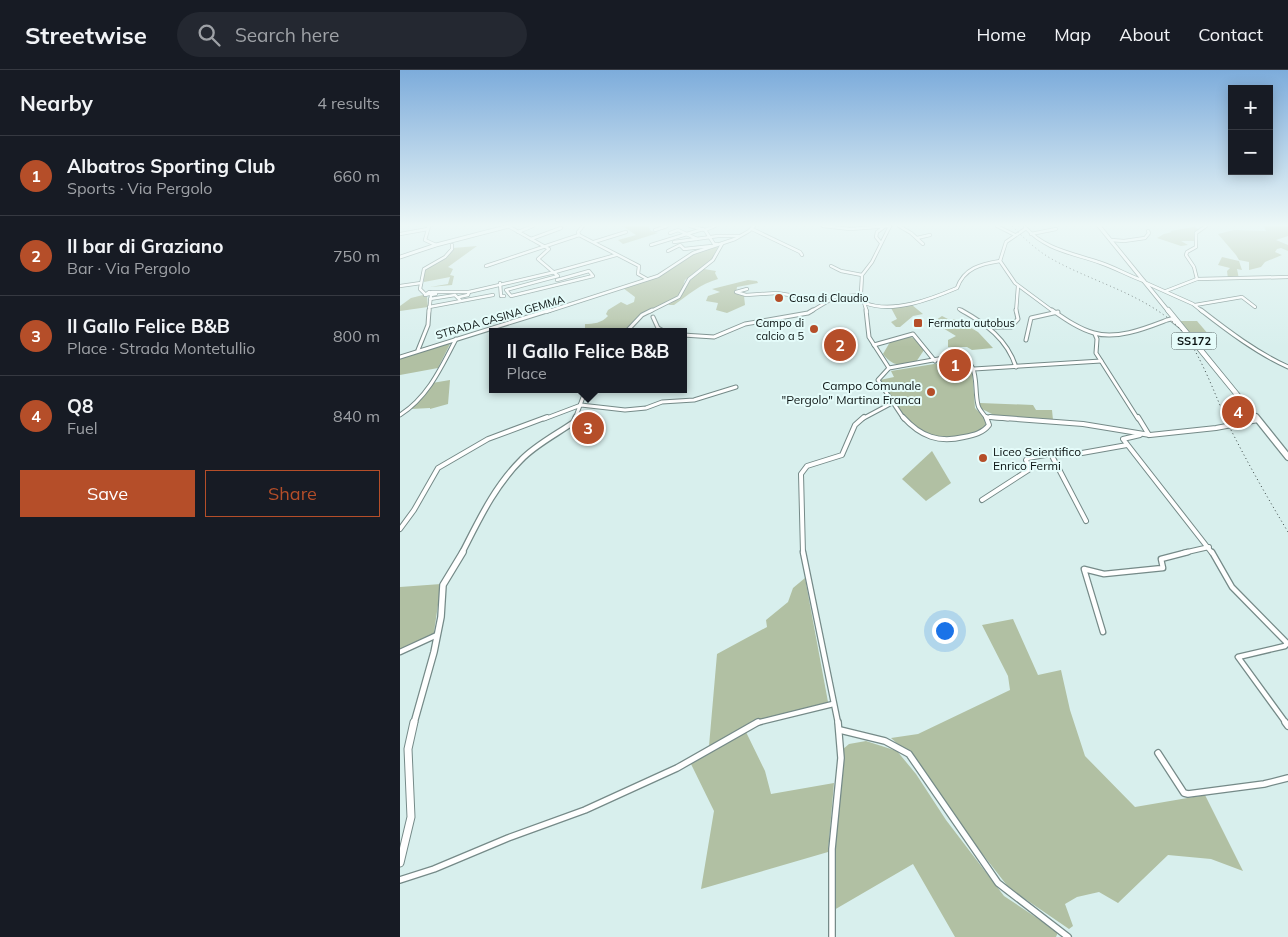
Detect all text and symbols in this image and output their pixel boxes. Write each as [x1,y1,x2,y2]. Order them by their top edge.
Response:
search box [177,12,527,57]
text: Streetwise [25,20,147,50]
icon: search [195,21,223,49]
text: Search here [235,23,339,47]
text: Home [976,23,1026,46]
text: Map [1054,23,1091,46]
text: About [1119,23,1170,46]
text: Contact [1198,23,1263,46]
map controls [1228,85,1273,175]
button: + [1228,85,1273,130]
text: Nearby [20,90,93,116]
text: 4 results [317,93,380,113]
button: − [1228,130,1273,175]
text: Albatros Sporting Club [67,154,275,178]
text: 1 [31,166,41,186]
text: 660 m [333,166,380,186]
text: Sports · Via Pergolo [67,178,212,198]
text: Il bar di Graziano [67,234,223,258]
text: 2 [31,246,41,266]
text: 750 m [333,246,380,266]
text: Bar · Via Pergolo [67,258,190,278]
place label: Casa di Claudio [789,291,869,305]
street label: STRADA CASINA GEMMA [434,292,566,342]
marker: Casa di Claudio [773,292,785,304]
text: Il Gallo Felice B&B [67,314,230,338]
place label: Campo di calcio a 5 [755,316,804,343]
place label: Fermata autobus [928,316,1015,330]
marker: Fermata autobus [912,317,924,329]
marker: Campo di calcio a 5 [808,323,820,335]
text: 3 [31,326,41,346]
text: 800 m [333,326,380,346]
pin: 2 [824,326,856,364]
popup [489,328,687,393]
road number: SS172 [1172,332,1216,350]
text: Place · Strada Montetullio [67,338,255,358]
text: Il Gallo Felice B&B [507,339,669,363]
pin: 1 [939,346,971,384]
text: Place [507,363,547,383]
place label: Campo Comunale "Pergolo" Martina Franca [781,378,921,407]
marker: Campo Comunale "Pergolo" Martina Franca [925,386,937,398]
pin: 4 [1222,393,1254,431]
text: Q8 [67,394,93,418]
text: 4 [31,406,41,426]
text: 840 m [333,406,380,426]
pin: 3 [572,409,604,447]
text: Fuel [67,418,98,438]
place label: Liceo Scientifico Enrico Fermi [993,444,1081,473]
marker: Liceo Scientifico Enrico Fermi [977,452,989,464]
button: Save [20,470,195,517]
button: Share [205,470,380,517]
your location [932,618,958,644]

